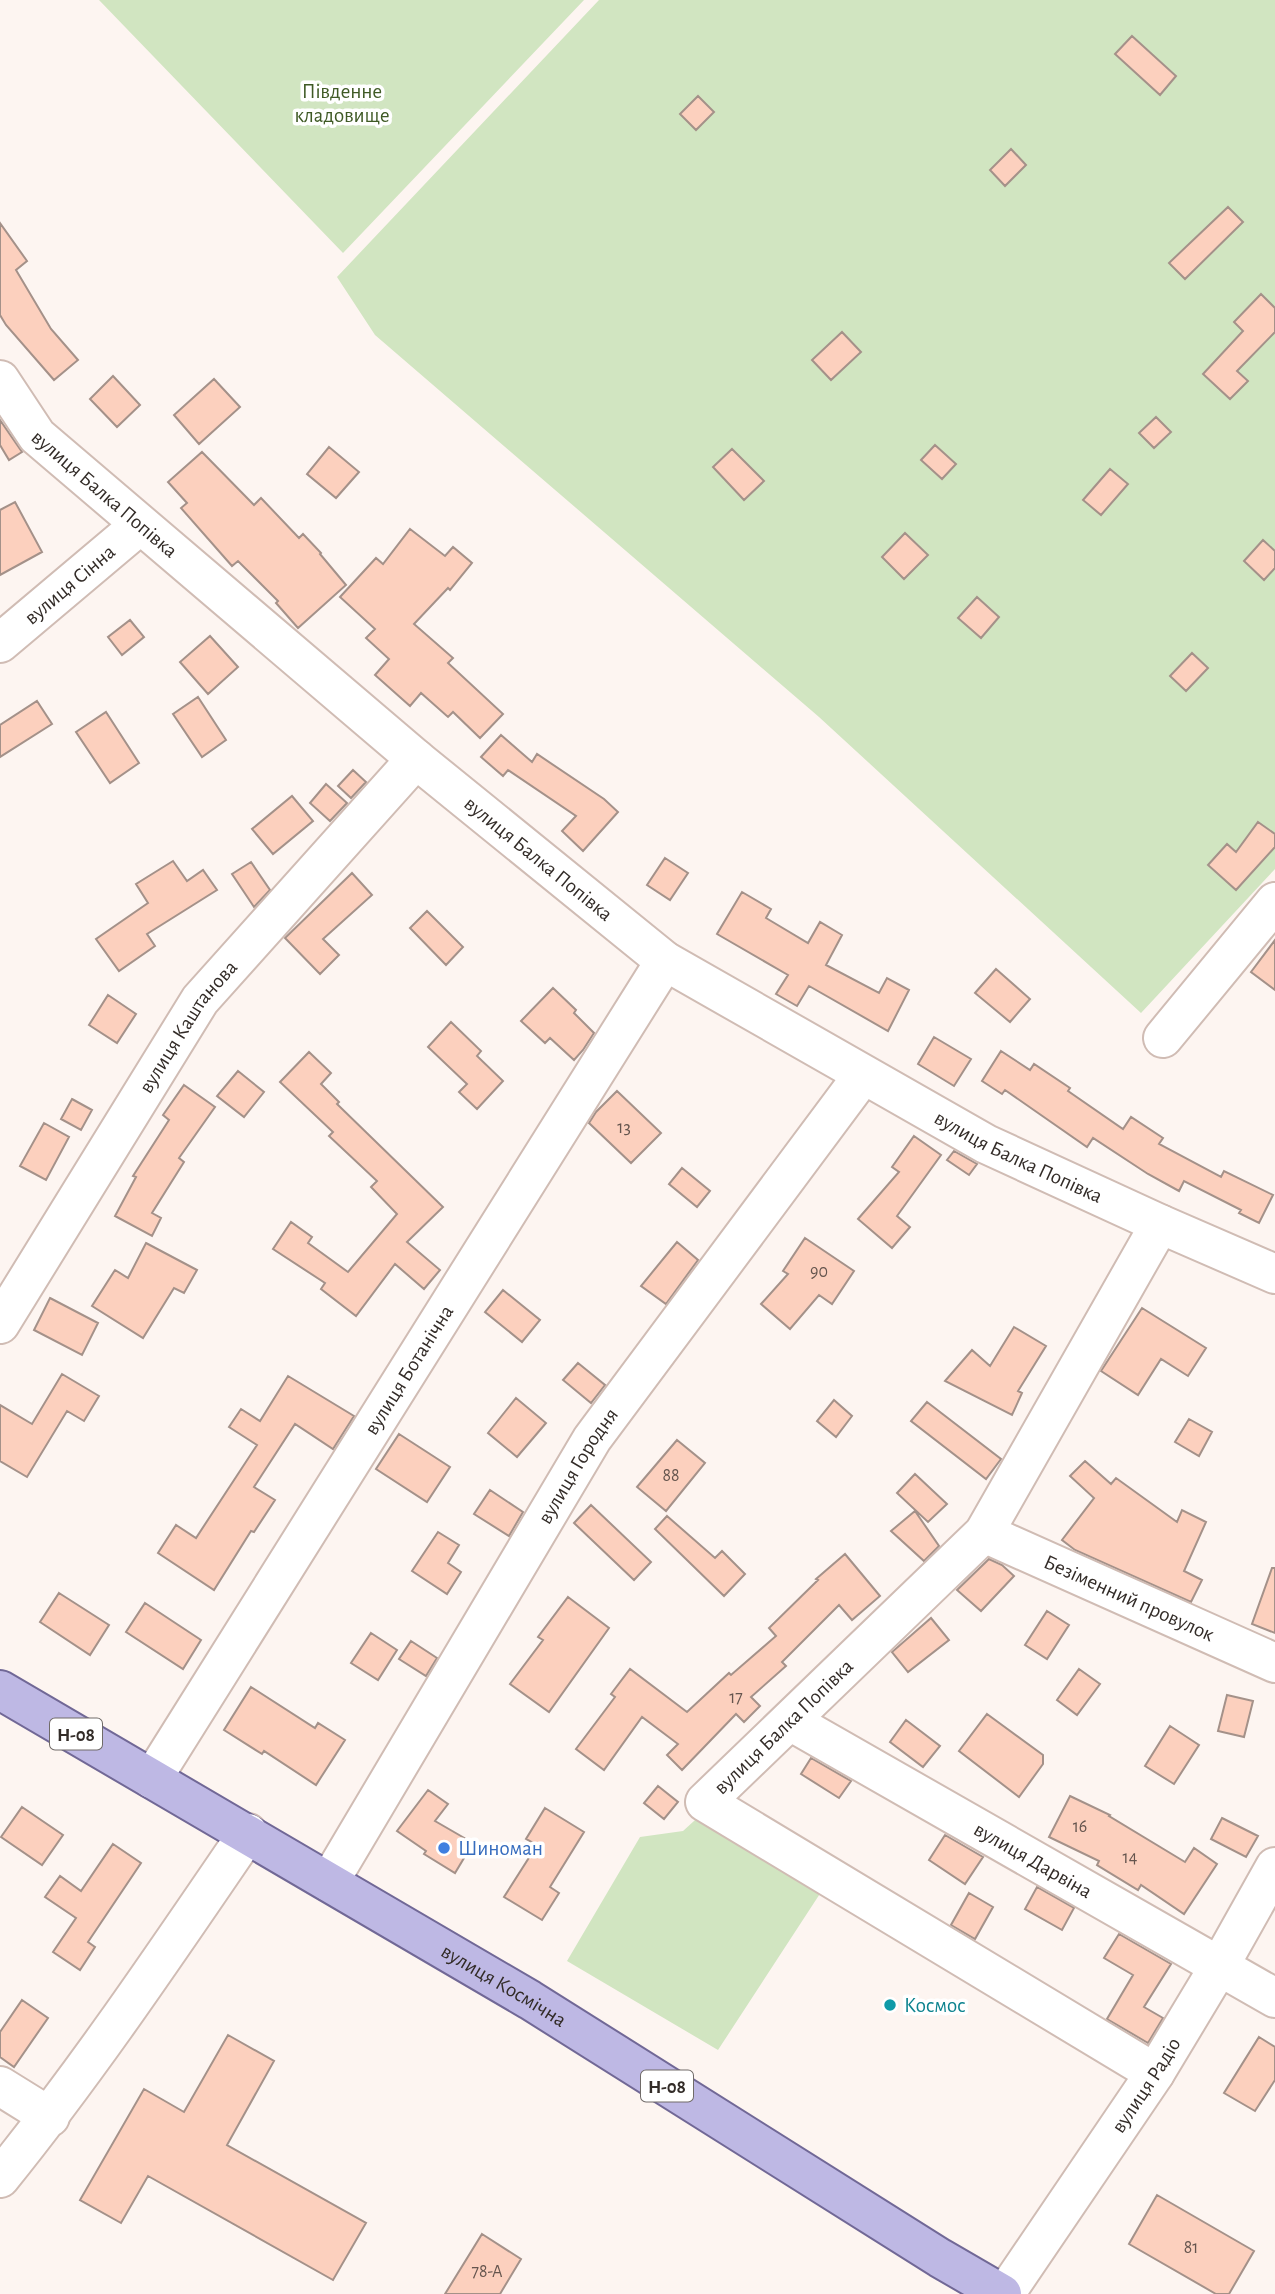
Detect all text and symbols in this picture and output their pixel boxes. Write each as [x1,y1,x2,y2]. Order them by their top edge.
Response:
park label: Південне кладовище [294,81,390,126]
street label: вулиця Балка Попівка [27,426,182,562]
street label: вулиця Сінна [21,541,120,629]
street label: вулиця Балка Попівка [460,793,617,925]
street label: вулиця Каштанова [135,956,242,1097]
street label: вулиця Балка Попівка [931,1107,1106,1207]
house number: 13 [617,1119,631,1137]
house number: 90 [810,1263,828,1281]
street label: вулиця Ботанічна [361,1301,458,1439]
street label: вулиця Городня [534,1404,622,1527]
house number: 88 [662,1467,680,1485]
street label: Безіменний провулок [1041,1551,1218,1646]
street label: вулиця Балка Попівка [710,1655,857,1798]
house number: 17 [729,1689,743,1707]
road number: Н-08 [50,1718,102,1750]
street label: вулиця Дарвіна [970,1818,1096,1902]
house number: 16 [1073,1818,1087,1836]
place label: Шиноман [458,1838,543,1859]
marker: Шиноман [436,1840,452,1856]
house number: 14 [1123,1849,1138,1867]
street label: вулиця Космічна [437,1940,570,2031]
place label: Космос [904,1995,966,2016]
marker: Космос [882,1997,898,2013]
street label: вулиця Радіо [1108,2034,1185,2137]
road number: Н-08 [641,2070,693,2102]
house number: 81 [1184,2239,1198,2257]
house number: 78-А [471,2263,503,2281]

